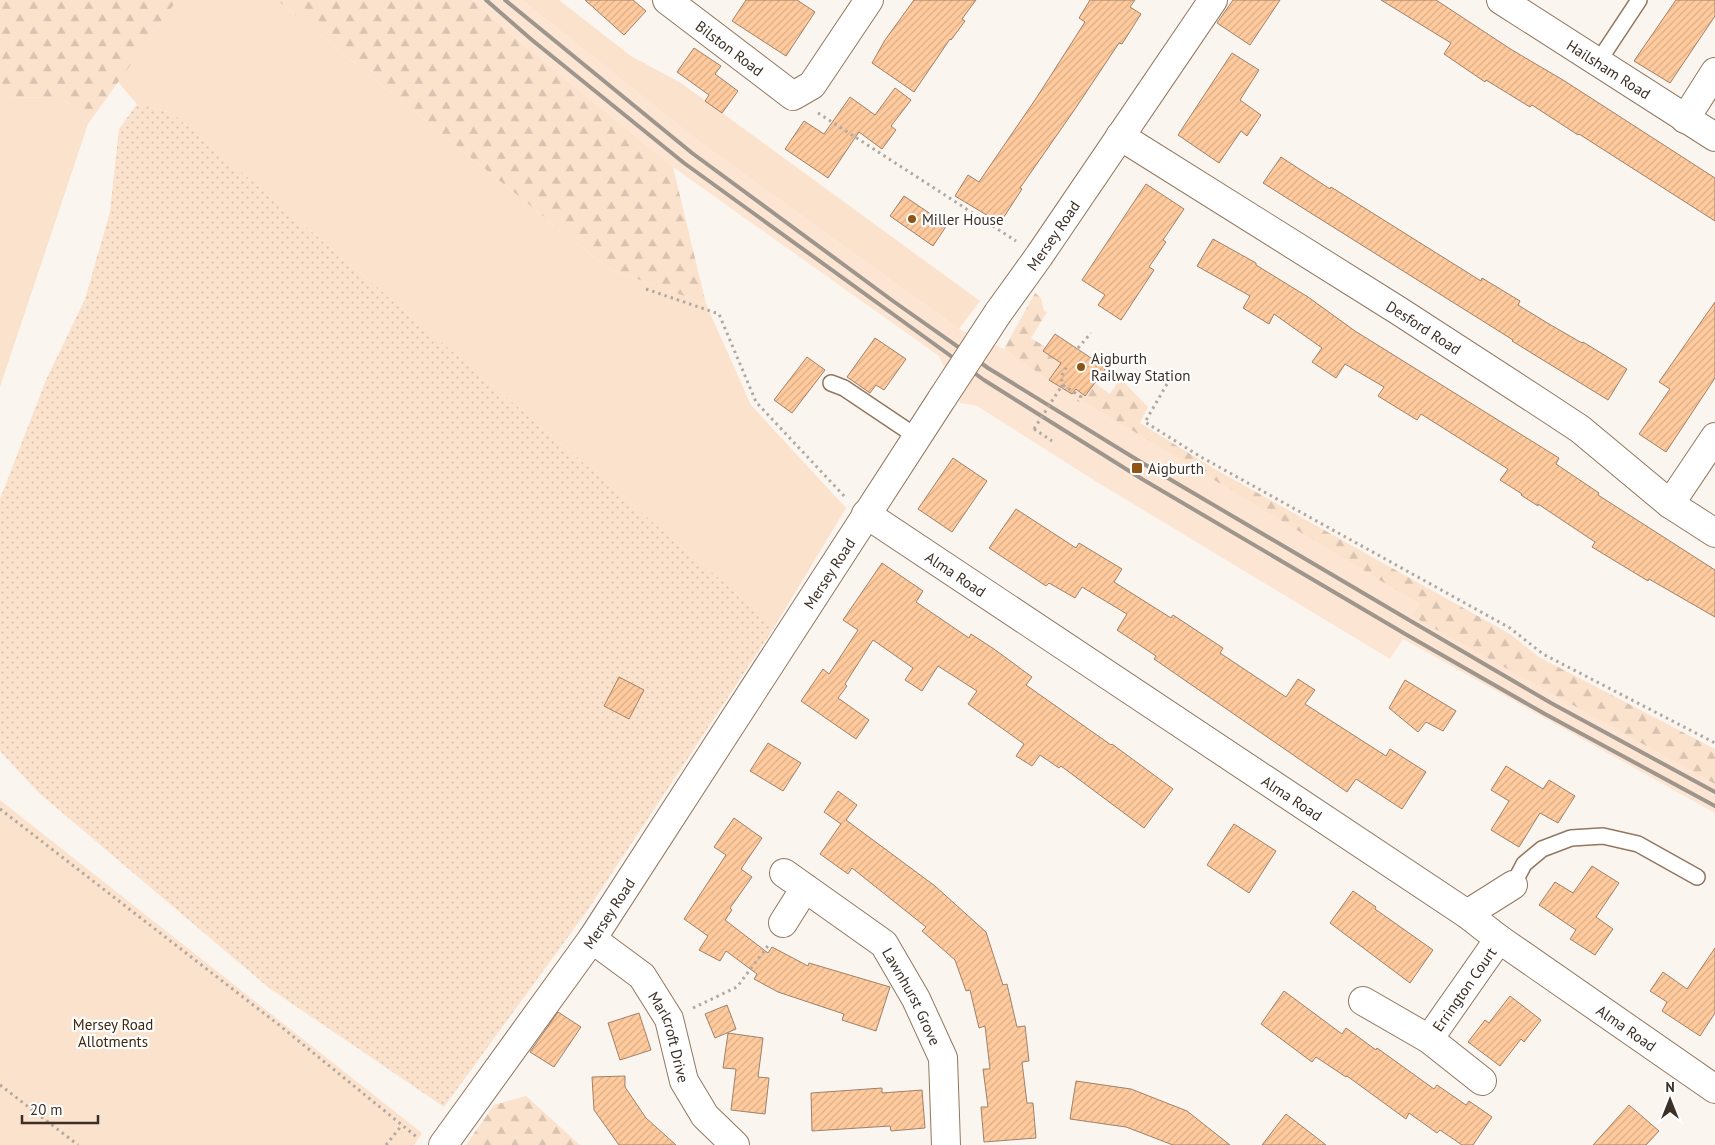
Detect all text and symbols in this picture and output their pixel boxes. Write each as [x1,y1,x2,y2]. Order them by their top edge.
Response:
street label: Bilston Road [692,16,768,80]
street label: Hailsham Road [1563,35,1654,103]
street label: Mersey Road [1022,197,1083,274]
place label: Miller House [922,210,1004,229]
marker: Miller House [906,213,918,225]
street label: Desford Road [1383,296,1465,358]
place label: Aigburth Railway Station [1091,349,1190,385]
marker: Aigburth Railway Station [1075,361,1087,373]
place label: Aigburth [1148,459,1204,478]
marker: Aigburth [1130,461,1144,475]
street label: Mersey Road [799,534,859,612]
street label: Alma Road [922,547,990,601]
street label: Alma Road [1258,771,1326,825]
street label: Mersey Road [579,874,639,952]
street label: Errington Court [1428,943,1500,1035]
street label: Lawnhurst Grove [879,944,945,1048]
street label: Marlcroft Drive [645,988,694,1084]
street label: Alma Road [1593,1000,1660,1055]
park label: Mersey Road Allotments [73,1015,153,1051]
north arrow [1645,1075,1695,1125]
text: N [1665,1078,1675,1096]
scale bar [22,1092,99,1124]
text: 20 m [30,1100,63,1119]

